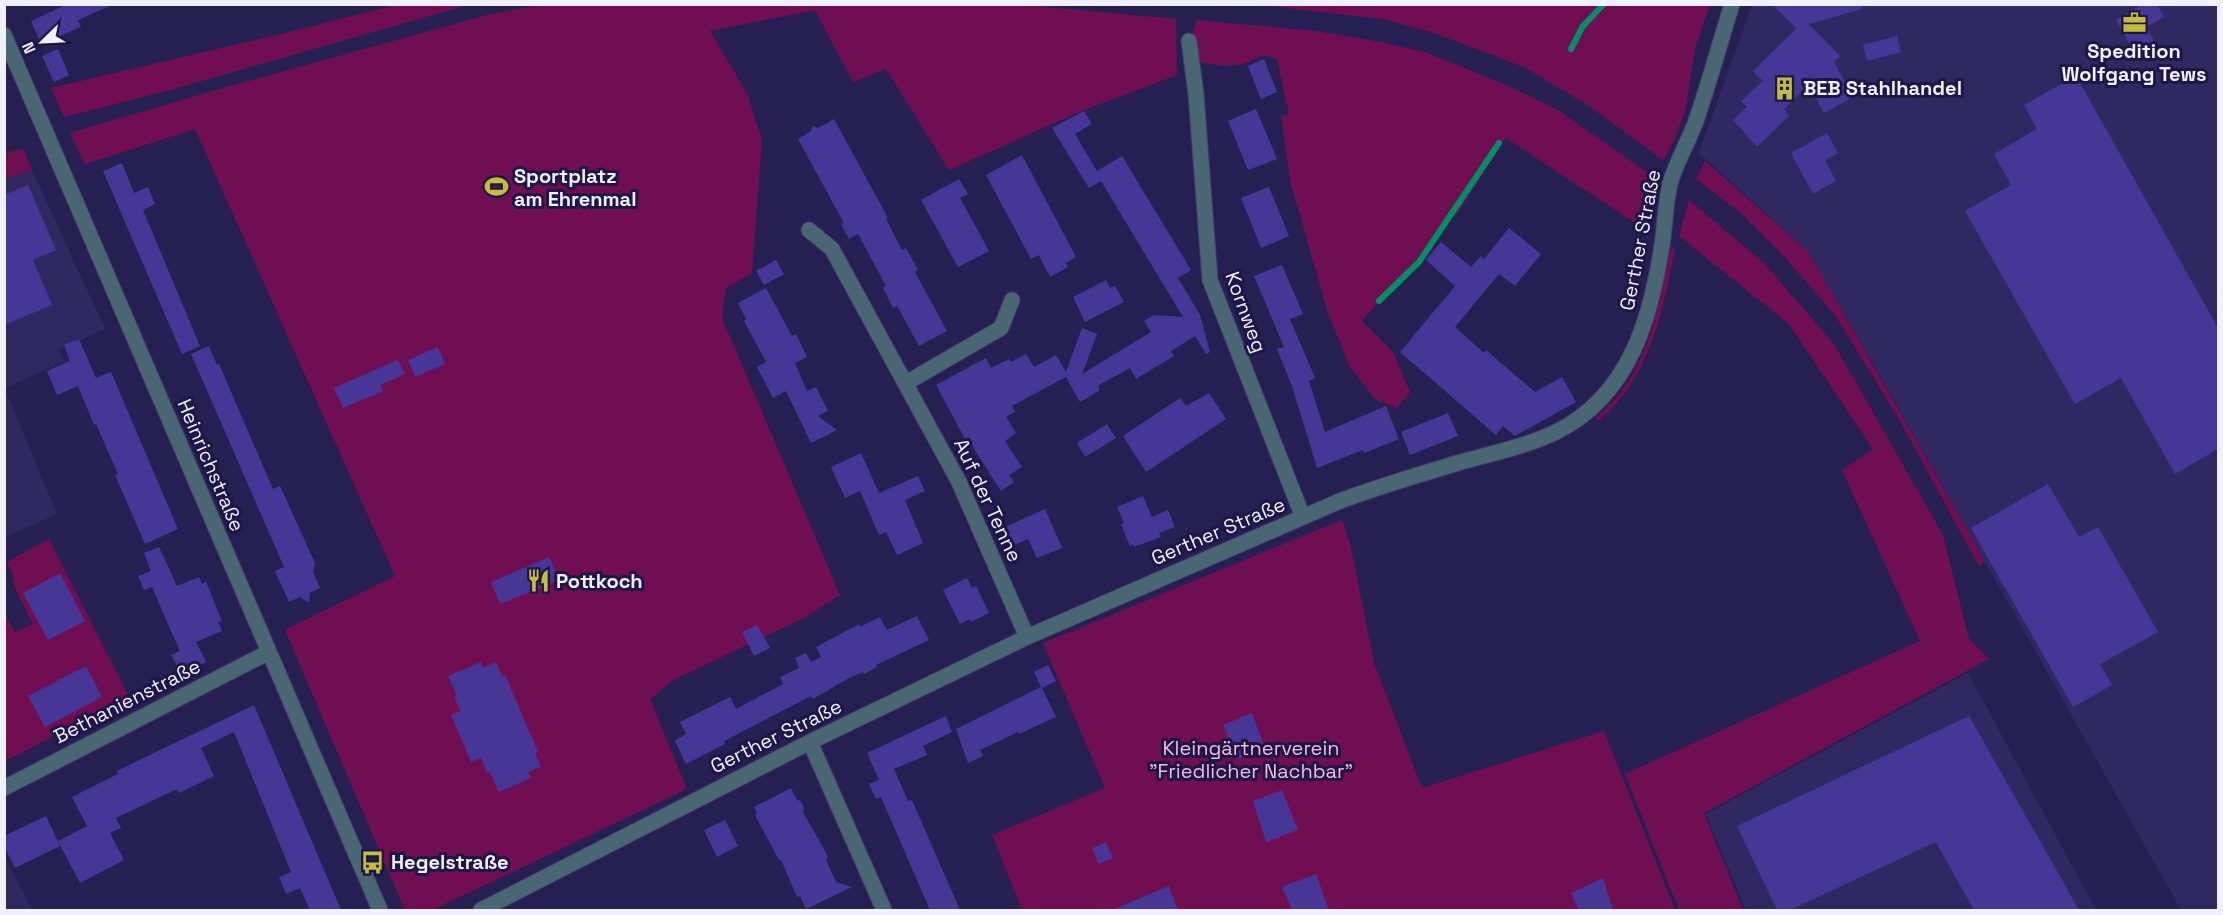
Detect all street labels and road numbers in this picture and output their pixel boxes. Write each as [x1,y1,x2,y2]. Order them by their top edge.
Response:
street label: Gerther Straße [1614,167,1666,313]
street label: Kornweg [1219,268,1273,356]
street label: Heinrichstraße [171,395,251,535]
street label: Auf der Tenne [948,434,1028,566]
street label: Gerther Straße [1147,491,1289,571]
street label: Bethanienstraße [49,653,205,749]
street label: Gerther Straße [706,693,846,779]

